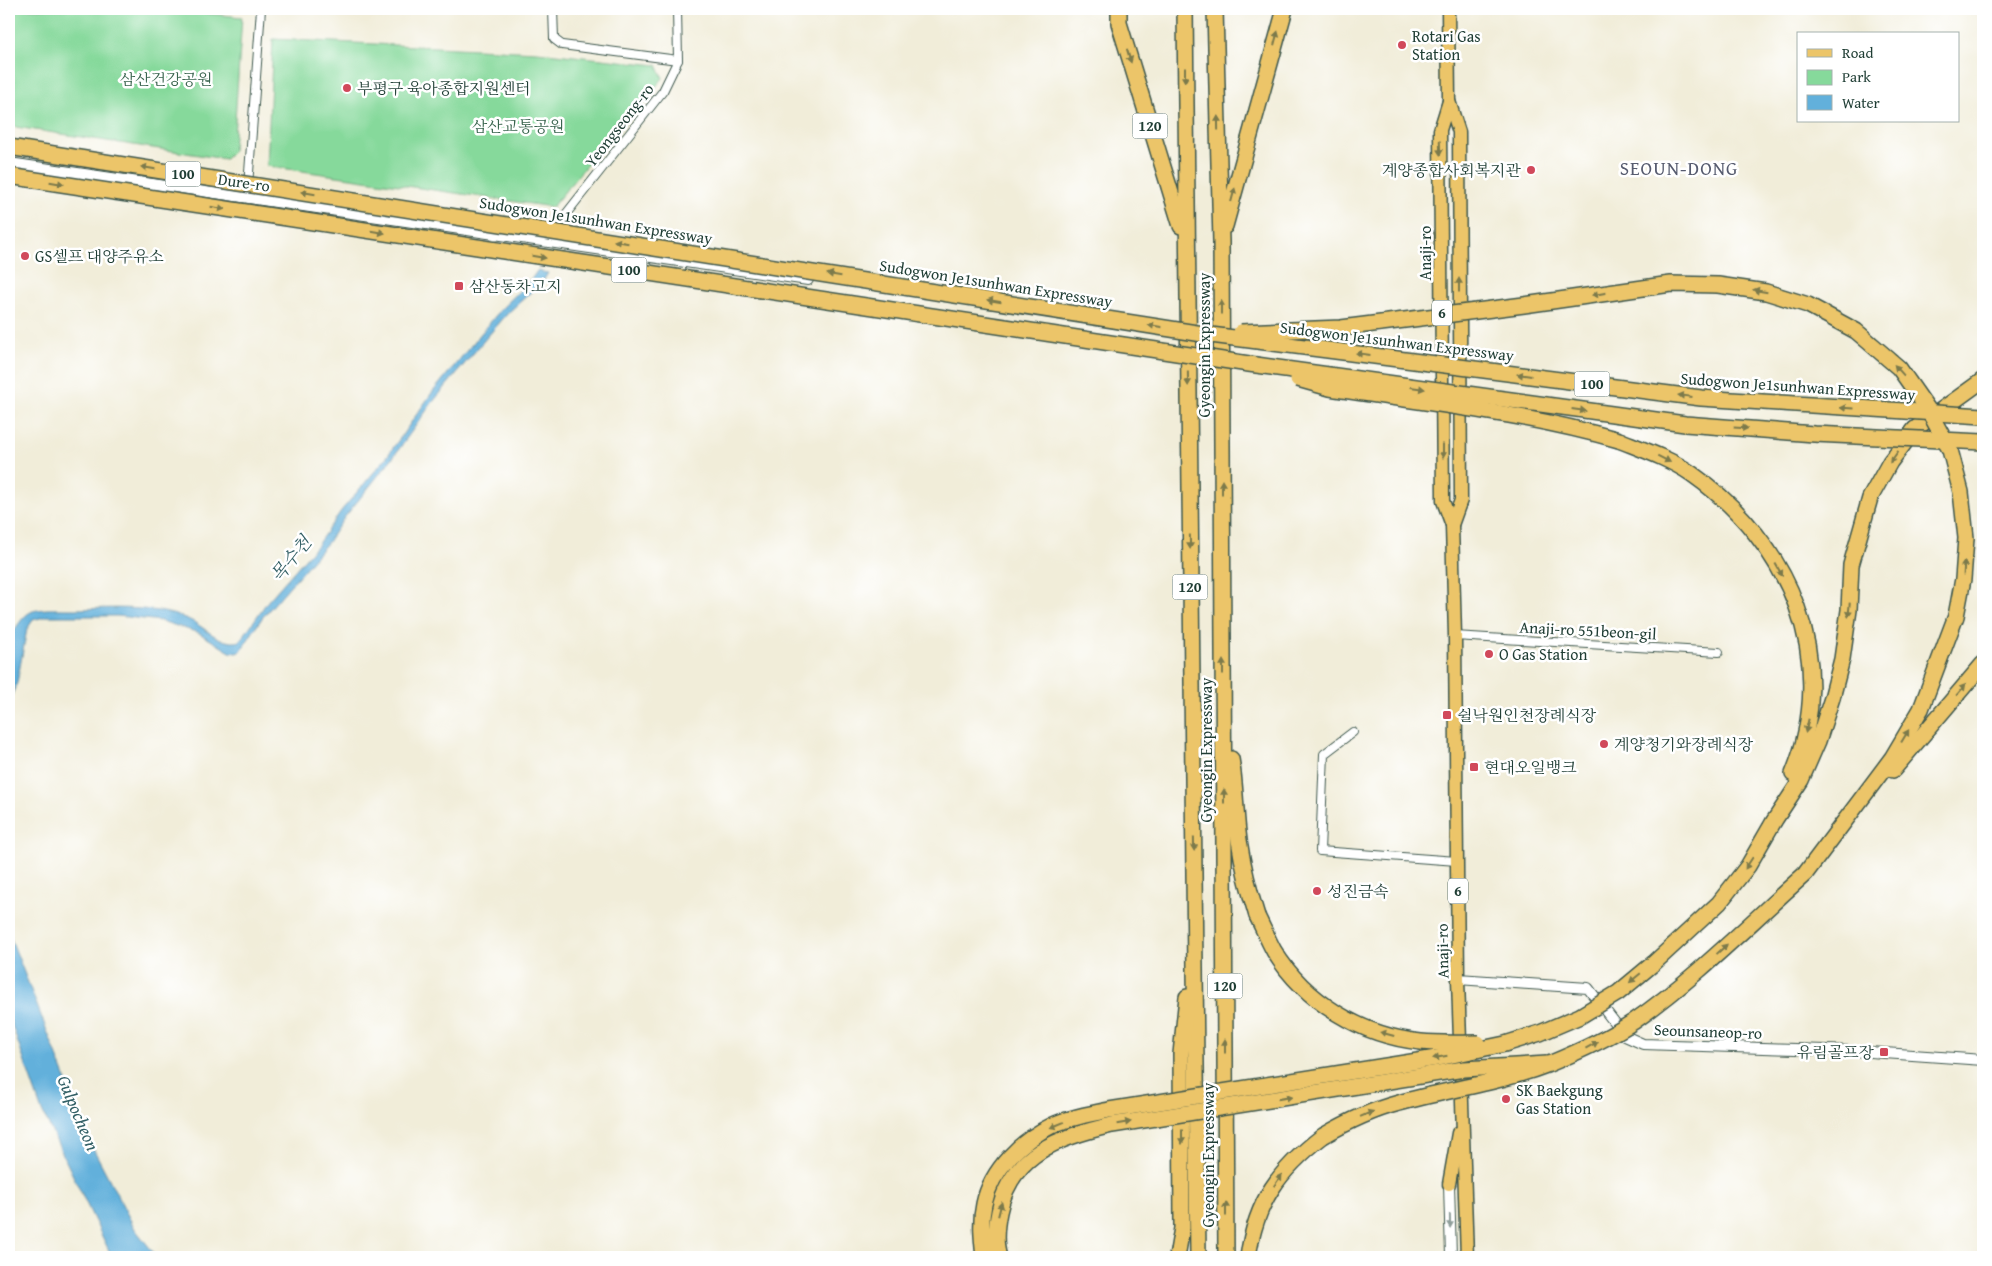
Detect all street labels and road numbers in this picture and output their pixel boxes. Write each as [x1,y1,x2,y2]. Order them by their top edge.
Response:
street label: Yeongseong-ro [579,78,659,172]
road number: 120 [1132,114,1168,138]
road number: 100 [166,162,200,186]
street label: Dure-ro [216,166,272,198]
street label: Sudogwon Je1sunhwan Expressway [478,190,714,250]
street label: Anaji-ro [1413,225,1437,281]
street label: Sudogwon Je1sunhwan Expressway [878,253,1114,313]
road number: 100 [612,258,646,282]
street label: Gyeongin Expressway [1192,273,1216,417]
road number: 6 [1432,300,1452,326]
street label: Sudogwon Je1sunhwan Expressway [1279,315,1515,367]
street label: Sudogwon Je1sunhwan Expressway [1680,366,1916,406]
road number: 100 [1574,372,1610,396]
road number: 120 [1172,574,1208,600]
street label: Anaji-ro 551beon-gil [1519,614,1658,646]
street label: Gyeongin Expressway [1194,678,1218,822]
road number: 6 [1448,878,1468,904]
street label: Anaji-ro [1430,923,1454,979]
road number: 120 [1208,974,1242,998]
street label: Seounsaneop-ro [1653,1017,1763,1045]
street label: Gyeongin Expressway [1196,1083,1220,1227]

